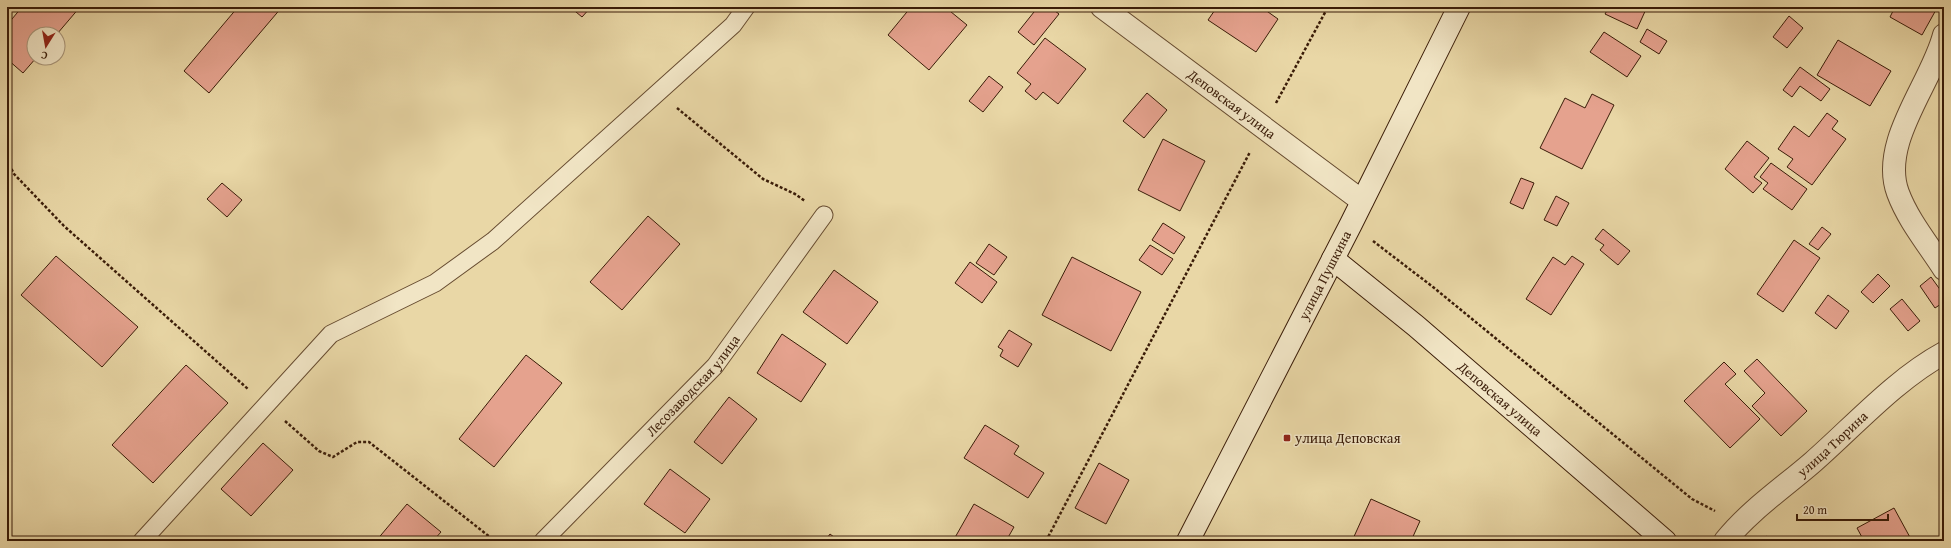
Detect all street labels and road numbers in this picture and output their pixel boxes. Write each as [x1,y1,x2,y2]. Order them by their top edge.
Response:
street label: Деповская улица [1183,64,1280,144]
street label: улица Пушкина [1293,227,1356,324]
street label: Лесозаводская улица [641,330,745,441]
street label: Деповская улица [1453,356,1547,441]
street label: улица Тюрина [1792,406,1872,482]

